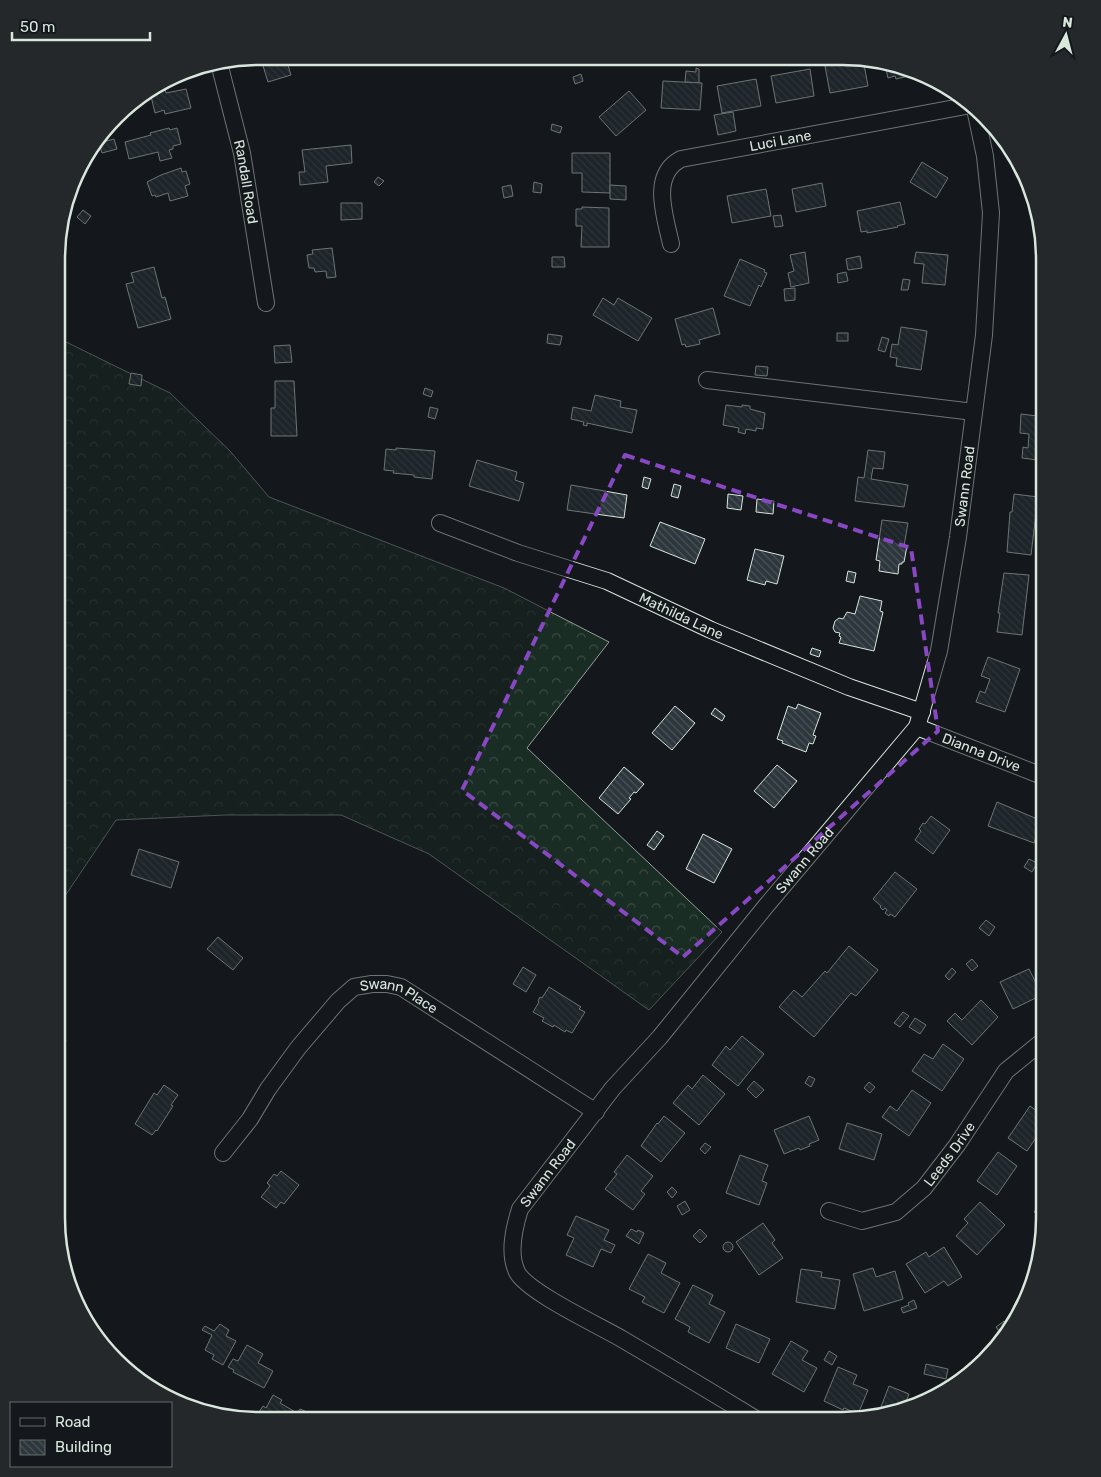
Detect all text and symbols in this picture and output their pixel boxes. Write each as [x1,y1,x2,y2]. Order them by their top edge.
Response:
scale bar [12,10,150,42]
north arrow [1041,10,1091,60]
text: N [1061,14,1074,32]
text: 50 m [20,18,55,36]
street label: Luci Lane [748,127,813,155]
street label: Randall Road [230,138,261,225]
street label: Swann Road [951,445,979,528]
street label: Mathilda Lane [636,589,726,643]
street label: Dianna Drive [940,730,1023,776]
street label: Swann Road [772,824,838,897]
street label: Swann Place [359,976,441,1017]
street label: Leeds Drive [920,1119,979,1190]
street label: Swann Road [517,1136,580,1211]
legend [10,1402,172,1467]
text: Road [55,1413,91,1431]
text: Building [55,1438,112,1456]

